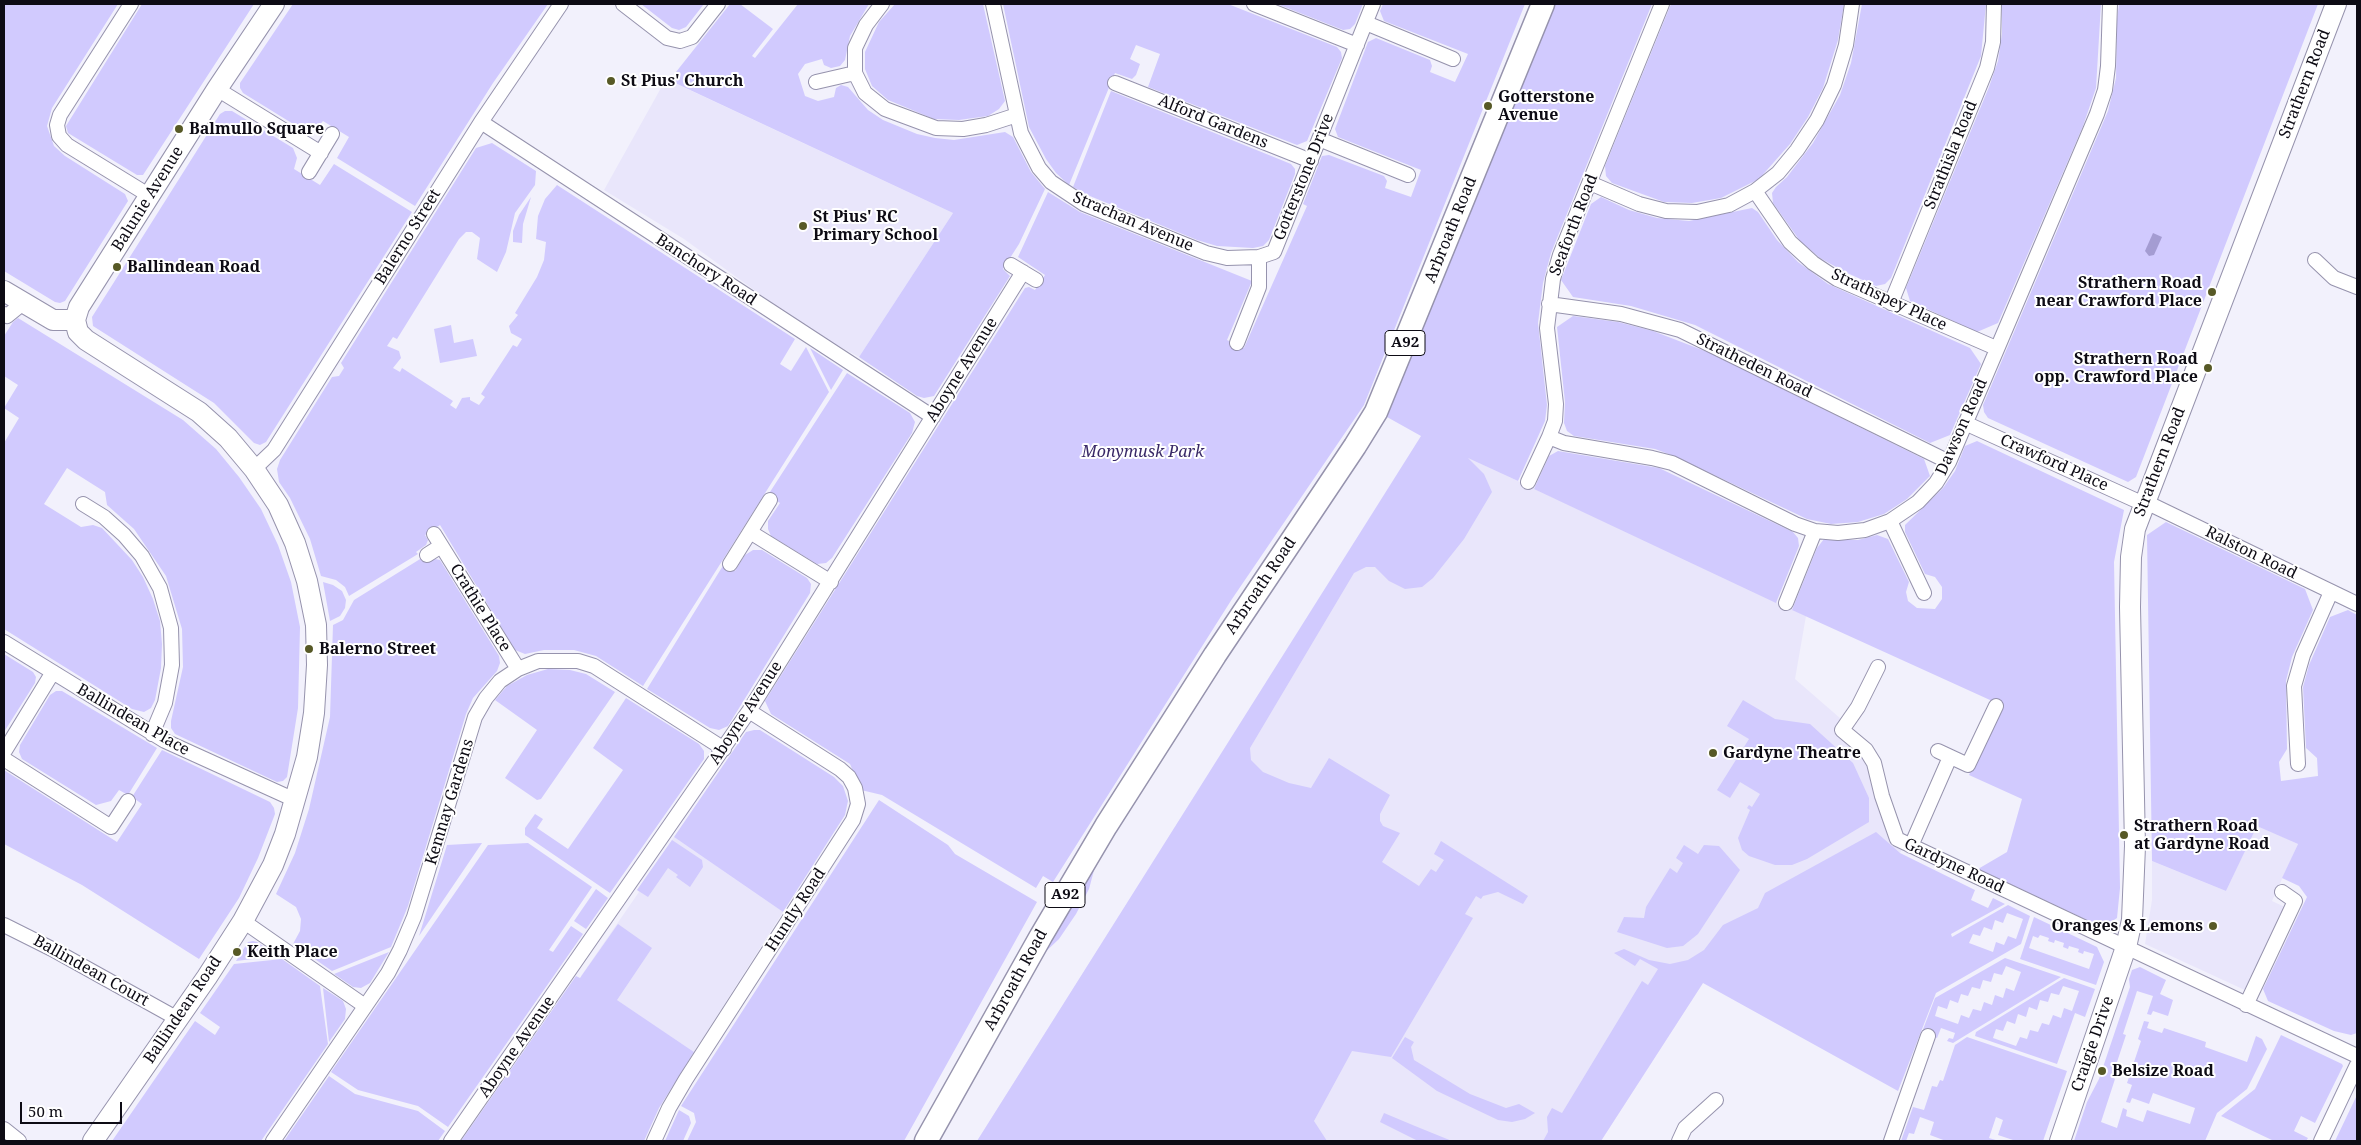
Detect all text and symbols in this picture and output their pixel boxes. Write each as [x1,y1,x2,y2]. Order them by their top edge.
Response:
street label: Strathern Road [2275,27,2335,141]
place label: St Pius' Church [621,71,743,91]
marker: St Pius' Church [605,75,617,87]
place label: Gotterstone Avenue [1498,87,1594,125]
street label: Alford Gardens [1155,91,1271,153]
street label: Strathisla Road [1920,98,1982,212]
marker: Gotterstone Avenue [1482,100,1494,112]
street label: Gotterstone Drive [1270,111,1338,243]
place label: Balmullo Square [189,119,324,139]
marker: Balmullo Square [173,123,185,135]
street label: Balunie Avenue [108,143,188,255]
street label: Seaforth Road [1546,171,1602,279]
street label: Arbroath Road [1421,174,1481,286]
street label: Balerno Street [371,186,445,288]
street label: Strachan Avenue [1070,188,1196,256]
place label: St Pius' RC Primary School [813,207,938,245]
marker: St Pius' RC Primary School [797,220,809,232]
street label: Banchory Road [652,230,760,310]
place label: Ballindean Road [127,257,260,277]
marker: Ballindean Road [111,261,123,273]
street label: Strathspey Place [1828,265,1950,335]
place label: Strathern Road near Crawford Place [2036,273,2202,311]
marker: Strathern Road near Crawford Place [2206,286,2218,298]
street label: Aboyne Avenue [922,314,1002,426]
road number: A92 [1385,330,1425,356]
street label: Stratheden Road [1693,330,1815,402]
place label: Strathern Road opp. Crawford Place [2034,349,2198,387]
marker: Strathern Road opp. Crawford Place [2202,362,2214,374]
street label: Dawson Road [1932,376,1992,478]
street label: Strathern Road [2130,405,2190,519]
street label: Crawford Place [1997,431,2111,495]
park label: Monymusk Park [1082,442,1204,462]
street label: Ralston Road [2202,523,2300,583]
street label: Arbroath Road [1221,534,1301,638]
street label: Crathie Place [445,561,515,655]
place label: Balerno Street [319,639,436,659]
marker: Balerno Street [303,643,315,655]
street label: Aboyne Avenue [705,658,787,768]
street label: Ballindean Place [73,680,193,760]
street label: Kemnay Gardens [422,737,478,867]
place label: Gardyne Theatre [1723,743,1861,763]
marker: Gardyne Theatre [1707,747,1719,759]
place label: Strathern Road at Gardyne Road [2134,816,2269,854]
marker: Strathern Road at Gardyne Road [2118,829,2130,841]
street label: Gardyne Road [1901,834,2007,898]
street label: Huntly Road [762,865,830,955]
road number: A92 [1045,882,1085,908]
place label: Oranges & Lemons [2052,916,2203,936]
marker: Oranges & Lemons [2207,920,2219,932]
street label: Arbroath Road [980,926,1052,1034]
street label: Ballindean Court [30,931,152,1011]
place label: Keith Place [247,942,338,962]
marker: Keith Place [231,946,243,958]
street label: Ballindean Road [140,953,226,1067]
street label: Aboyne Avenue [475,993,559,1101]
street label: Craigie Drive [2068,994,2118,1094]
place label: Belsize Road [2112,1061,2214,1081]
marker: Belsize Road [2096,1065,2108,1077]
scale bar [22,1092,125,1124]
text: 50 m [28,1101,63,1121]

